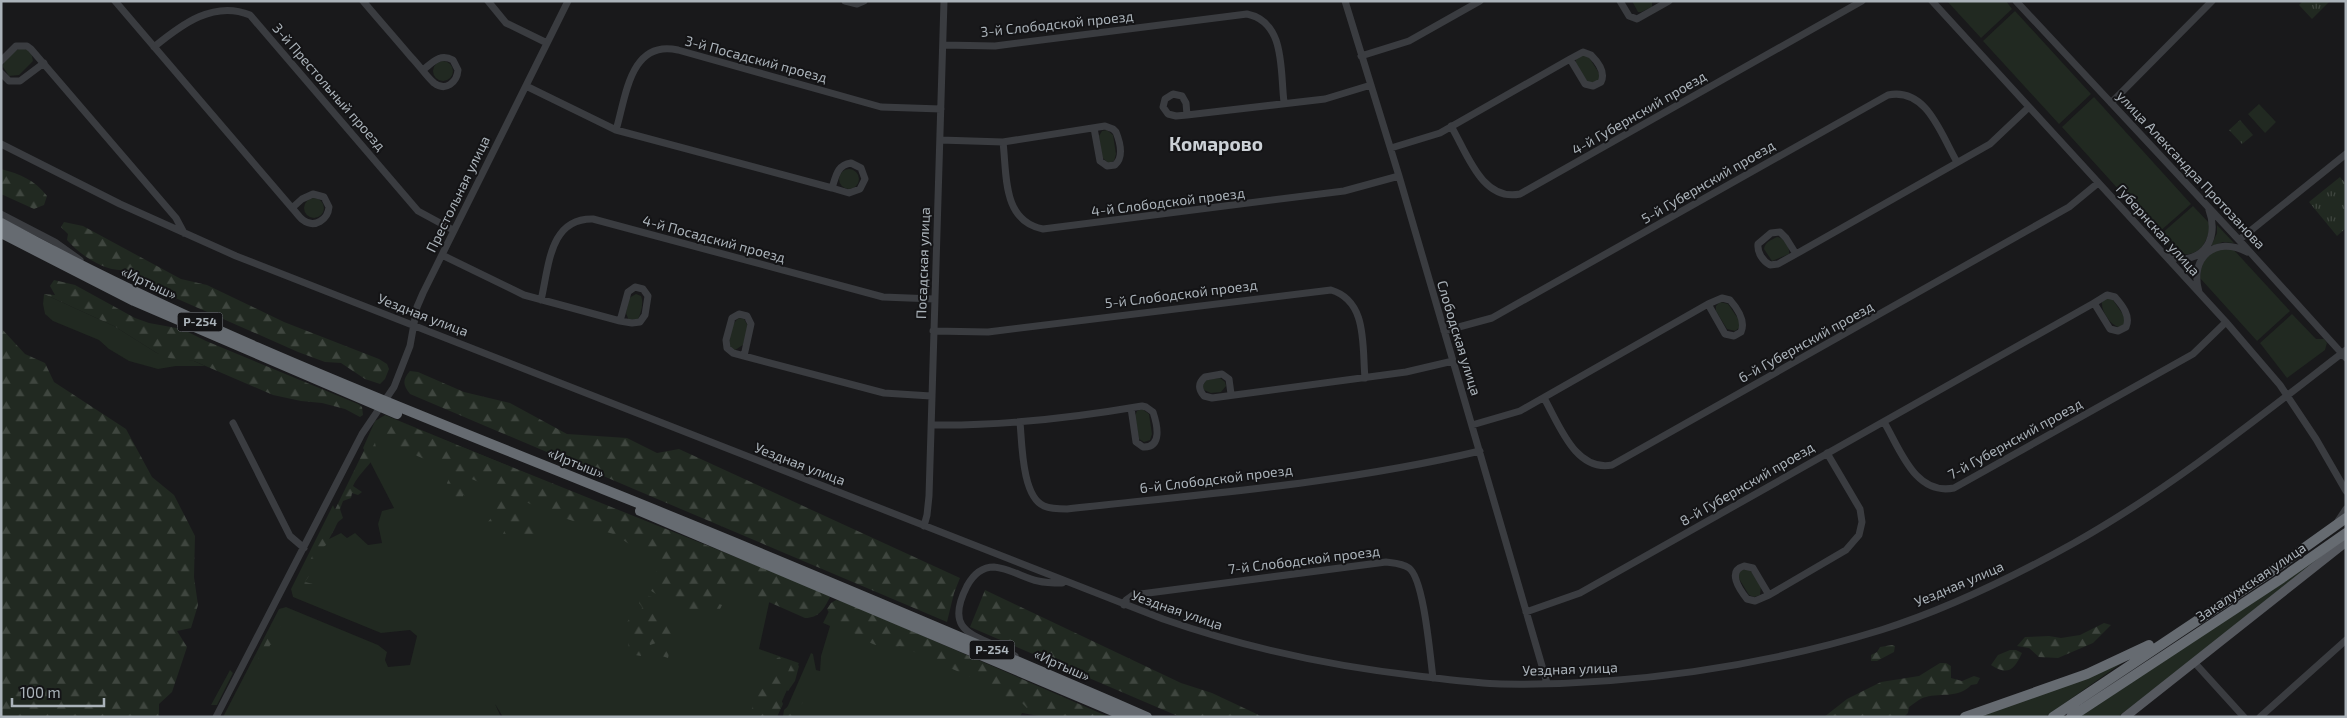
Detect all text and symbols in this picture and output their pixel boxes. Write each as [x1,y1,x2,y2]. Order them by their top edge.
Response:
street label: 3-й Слободской проезд [980,7,1134,40]
street label: 3-й Престольный проезд [269,19,389,154]
street label: 3-й Посадский проезд [683,31,829,86]
street label: 4-й Губернский проезд [1569,67,1709,158]
street label: улица Александра Протозанова [2113,87,2269,252]
district label: Комарово [1169,132,1263,155]
street label: Престольная улица [422,133,493,255]
street label: 5-й Губернский проезд [1638,136,1778,227]
street label: Губернская улица [2113,180,2204,279]
street label: 4-й Слободской проезд [1090,184,1246,219]
street label: Посадская улица [912,207,933,319]
street label: 4-й Посадский проезд [641,211,787,266]
street label: «Иртыш» [119,262,180,303]
street label: 5-й Слободской проезд [1104,276,1258,311]
street label: Слободская улица [1434,278,1485,398]
street label: Уездная улица [375,289,471,340]
street label: 6-й Губернский проезд [1735,297,1876,386]
road number: Р-254 [178,313,222,332]
street label: 7-й Губернский проезд [1945,395,2085,483]
street label: Уездная улица [752,438,848,489]
street label: 8-й Губернский проезд [1677,438,1817,529]
street label: «Иртыш» [545,443,607,482]
street label: 6-й Слободской проезд [1138,461,1293,496]
street label: Закалужская улица [2193,538,2309,625]
street label: 7-й Слободской проезд [1227,542,1381,577]
street label: Уездная улица [1911,557,2006,610]
street label: Уездная улица [1129,586,1225,633]
road number: Р-254 [970,640,1014,660]
street label: «Иртыш» [1031,645,1093,685]
street label: Уездная улица [1522,658,1618,679]
scale bar [12,676,105,708]
text: 100 m [20,683,61,701]

